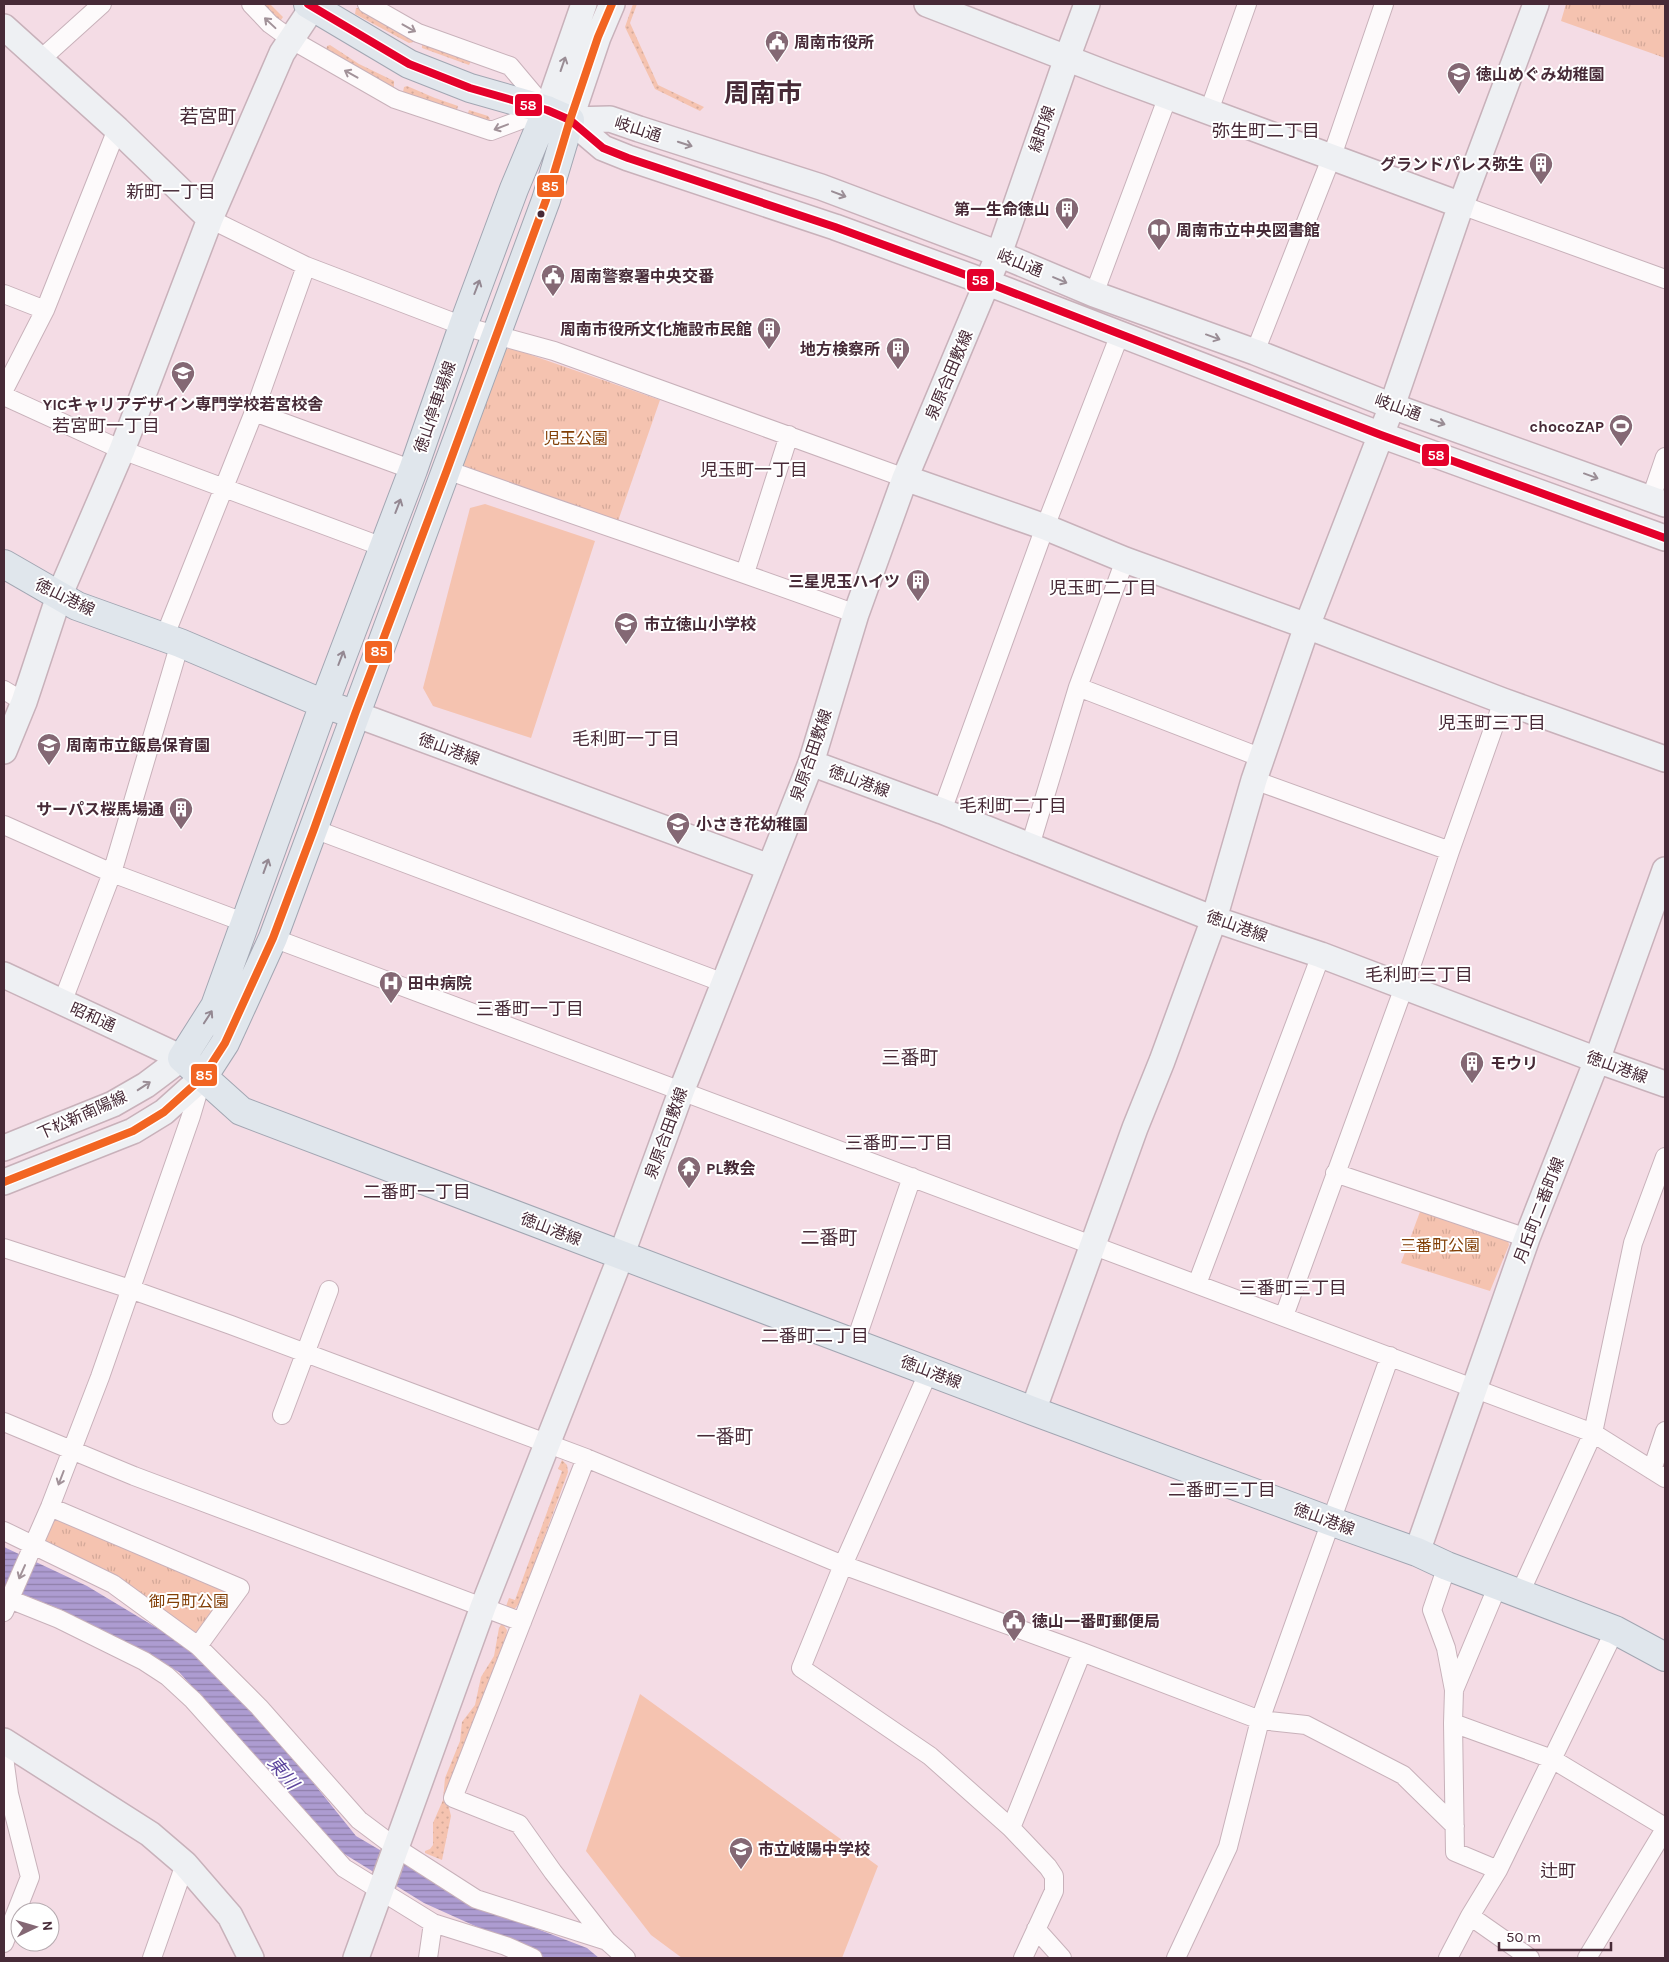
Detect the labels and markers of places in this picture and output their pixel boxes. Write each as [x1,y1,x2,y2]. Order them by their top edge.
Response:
public building icon: 周南市役所 [764,29,790,63]
place label: 周南市役所 [794,33,874,52]
school or university icon: 徳山めぐみ幼稚園 [1446,61,1472,95]
place label: 徳山めぐみ幼稚園 [1476,65,1604,84]
building icon: グランドパレス弥生 [1528,151,1554,185]
place label: グランドパレス弥生 [1380,155,1524,174]
building icon: 第一生命徳山 [1054,196,1080,230]
place label: 第一生命徳山 [954,200,1050,219]
unlabelled marker [536,209,546,219]
library icon: 周南市立中央図書館 [1146,217,1172,251]
place label: 周南市立中央図書館 [1176,221,1320,240]
public building icon: 周南警察署中央交番 [540,263,566,297]
place label: 周南警察署中央交番 [570,267,714,286]
building icon: 周南市役所文化施設市民館 [756,316,782,350]
place label: 周南市役所文化施設市民館 [560,320,752,339]
building icon: 地方検察所 [885,336,911,370]
place label: 地方検察所 [800,340,880,359]
school or university icon: YICキャリアデザイン専門学校若宮校舎 [170,360,196,394]
place label: YICキャリアデザイン専門学校若宮校舎 [43,395,323,414]
sports icon: chocoZAP [1608,413,1634,447]
place label: chocoZAP [1530,417,1604,436]
building icon: 三星児玉ハイツ [905,568,931,602]
place label: 三星児玉ハイツ [788,572,900,591]
school or university icon: 市立徳山小学校 [613,611,639,645]
place label: 市立徳山小学校 [644,615,756,634]
school or university icon: 周南市立飯島保育園 [36,732,62,766]
place label: 周南市立飯島保育園 [66,736,210,755]
building icon: サーパス桜馬場通 [168,796,194,830]
place label: サーパス桜馬場通 [36,800,164,819]
school or university icon: 小さき花幼稚園 [665,811,691,845]
place label: 小さき花幼稚園 [696,815,808,834]
hospital icon: 田中病院 [378,970,404,1004]
place label: 田中病院 [408,974,472,993]
building icon: モウリ [1459,1050,1485,1084]
place label: モウリ [1490,1054,1538,1073]
temple icon: PL教会 [676,1155,702,1189]
place label: PL教会 [706,1159,755,1178]
public building icon: 徳山一番町郵便局 [1001,1608,1027,1642]
place label: 徳山一番町郵便局 [1032,1612,1160,1631]
school or university icon: 市立岐陽中学校 [728,1836,754,1870]
place label: 市立岐陽中学校 [758,1840,870,1859]

